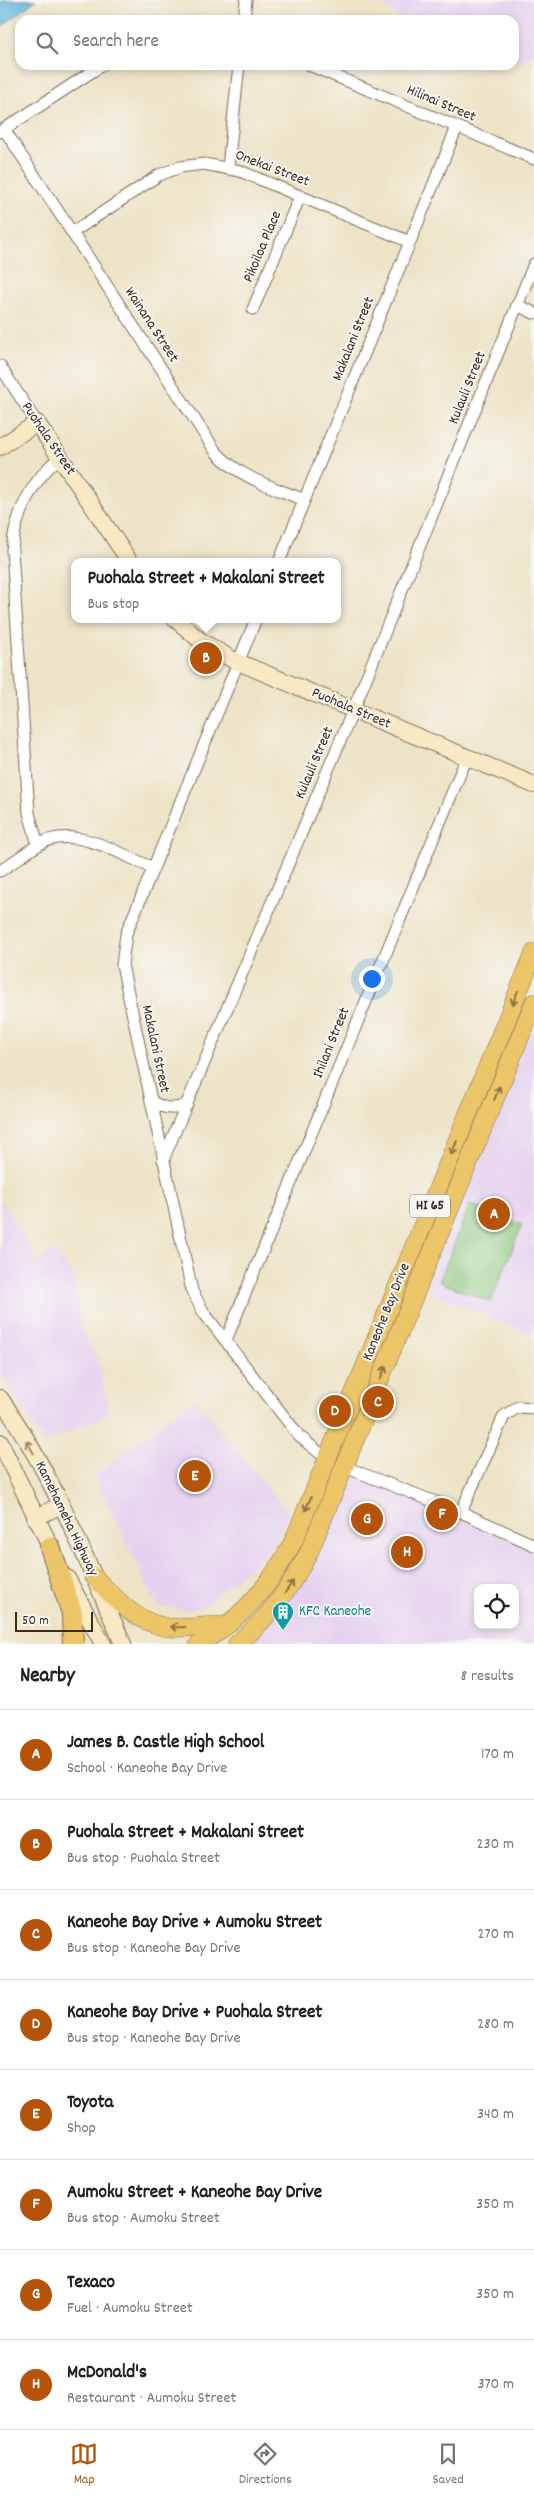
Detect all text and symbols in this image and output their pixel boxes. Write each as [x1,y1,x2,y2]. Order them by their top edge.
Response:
search box [15,15,519,70]
icon: search [33,29,61,57]
text: Search here [73,29,159,56]
street label: Hilinai Street [403,80,479,129]
street label: Onekai Street [232,145,313,193]
street label: Pikoiloa Place [238,207,288,286]
street label: Wainana Street [118,283,184,368]
street label: Makalani Street [327,293,381,384]
street label: Kulauli Street [443,348,493,428]
street label: Puohala Street [15,398,81,480]
popup [71,558,341,623]
text: Puohala Street + Makalani Street [87,566,325,593]
text: Bus stop [87,593,140,616]
pin: B [190,639,222,677]
street label: Puohala Street [308,682,395,736]
street label: Kulauli Street [290,723,340,803]
your location [359,966,385,992]
one-way arrow [510,990,520,1005]
street label: Makalani Street [135,1003,175,1095]
street label: Ihilani Street [308,1004,356,1082]
one-way arrow [493,1086,502,1101]
one-way arrow [449,1140,458,1155]
road number: HI 65 [410,1194,450,1218]
pin: A [478,1195,510,1233]
street label: Kaneohe Bay Drive [357,1259,417,1364]
one-way arrow [379,1366,388,1381]
pin: C [362,1383,394,1421]
pin: D [319,1392,351,1430]
one-way arrow [25,1440,35,1454]
pin: E [179,1457,211,1495]
street label: Kamehameha Highway [29,1458,104,1581]
pin: F [426,1495,458,1533]
one-way arrow [303,1496,312,1511]
pin: G [351,1500,383,1538]
pin: H [391,1533,423,1571]
one-way arrow [284,1581,294,1595]
map controls [474,1584,519,1629]
button: locate [474,1584,519,1629]
building icon: KFC Kaneohe [271,1600,295,1631]
place label: KFC Kaneohe [299,1601,372,1623]
scale bar [15,1609,92,1632]
text: 50 m [22,1611,49,1631]
one-way arrow [170,1622,186,1632]
text: Nearby [20,1662,75,1692]
text: 8 results [461,1665,514,1688]
text: James B. Castle High School [67,1730,264,1757]
text: A [32,1743,40,1766]
text: 170 m [481,1743,514,1766]
text: School · Kaneohe Bay Drive [67,1757,227,1780]
text: Puohala Street + Makalani Street [67,1820,304,1847]
text: B [32,1833,40,1856]
text: 230 m [477,1833,514,1856]
text: Bus stop · Puohala Street [67,1847,220,1870]
text: Kaneohe Bay Drive + Aumoku Street [67,1910,322,1937]
text: C [32,1923,40,1946]
text: 270 m [478,1923,514,1946]
text: Bus stop · Kaneohe Bay Drive [67,1937,241,1960]
text: Kaneohe Bay Drive + Puohala Street [67,2000,322,2027]
text: D [32,2013,40,2036]
text: 280 m [477,2013,514,2036]
text: Bus stop · Kaneohe Bay Drive [67,2027,241,2050]
text: Toyota [67,2090,113,2117]
text: E [32,2103,40,2126]
text: 340 m [477,2103,514,2126]
text: Shop [67,2117,96,2140]
text: Aumoku Street + Kaneohe Bay Drive [67,2180,322,2207]
text: F [32,2193,40,2216]
text: 350 m [476,2193,514,2216]
text: Bus stop · Aumoku Street [67,2207,220,2230]
text: Texaco [67,2270,115,2297]
text: G [32,2283,40,2306]
text: 350 m [476,2283,514,2306]
text: Fuel · Aumoku Street [67,2297,193,2320]
text: McDonald's [67,2360,147,2387]
text: H [32,2373,40,2396]
text: 370 m [477,2373,514,2396]
text: Restaurant · Aumoku Street [67,2387,236,2410]
tab: Map [70,2440,98,2490]
tab: Directions [239,2440,292,2490]
tab: Saved [432,2440,464,2490]

